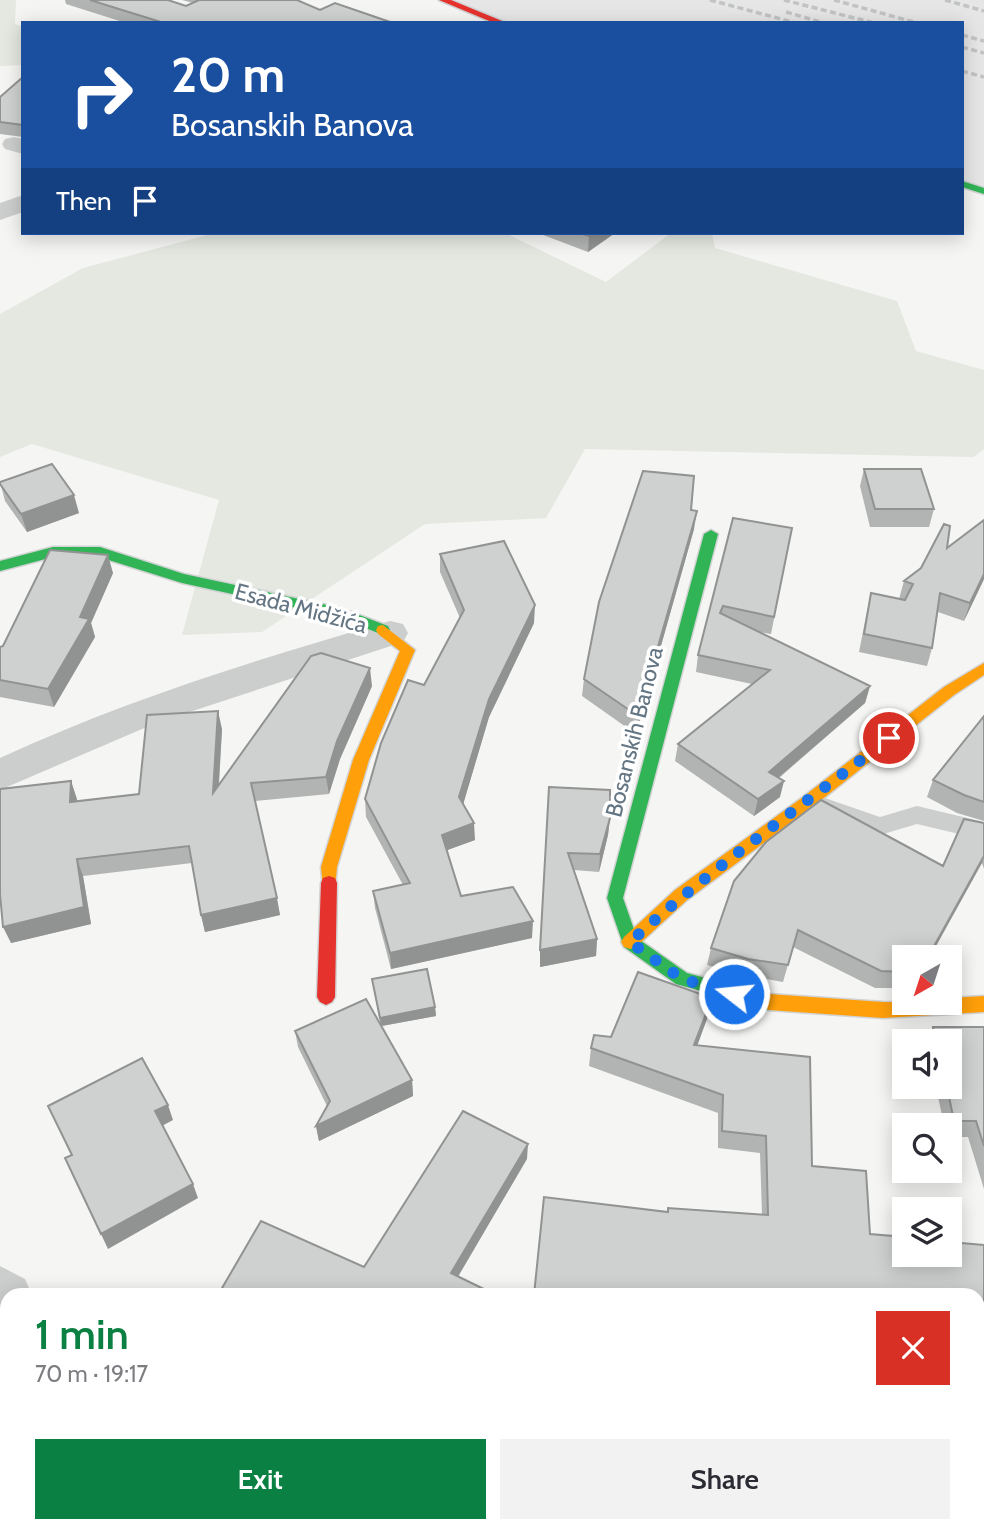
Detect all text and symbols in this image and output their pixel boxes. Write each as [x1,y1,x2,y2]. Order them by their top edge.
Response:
text: 20 m [171,45,285,104]
icon: right [56,49,147,140]
text: Bosanskih Banova [171,105,414,144]
icon: arrive [126,182,164,220]
text: Then [56,185,112,217]
street label: Esada Midžića [232,577,370,639]
street label: Bosanskih Banova [599,644,669,820]
pin [859,708,919,768]
icon: arrive [870,719,908,757]
north arrow [892,945,962,1015]
map controls [892,945,962,1267]
position arrow [697,957,771,1031]
button: sound [892,1029,962,1099]
button: search [892,1113,962,1183]
button: layers [892,1197,962,1267]
text: 1 min [35,1308,129,1360]
button: close [876,1311,950,1385]
text: 70 m · 19:17 [35,1360,148,1388]
button: Exit [35,1439,486,1519]
button: Share [500,1439,950,1519]

